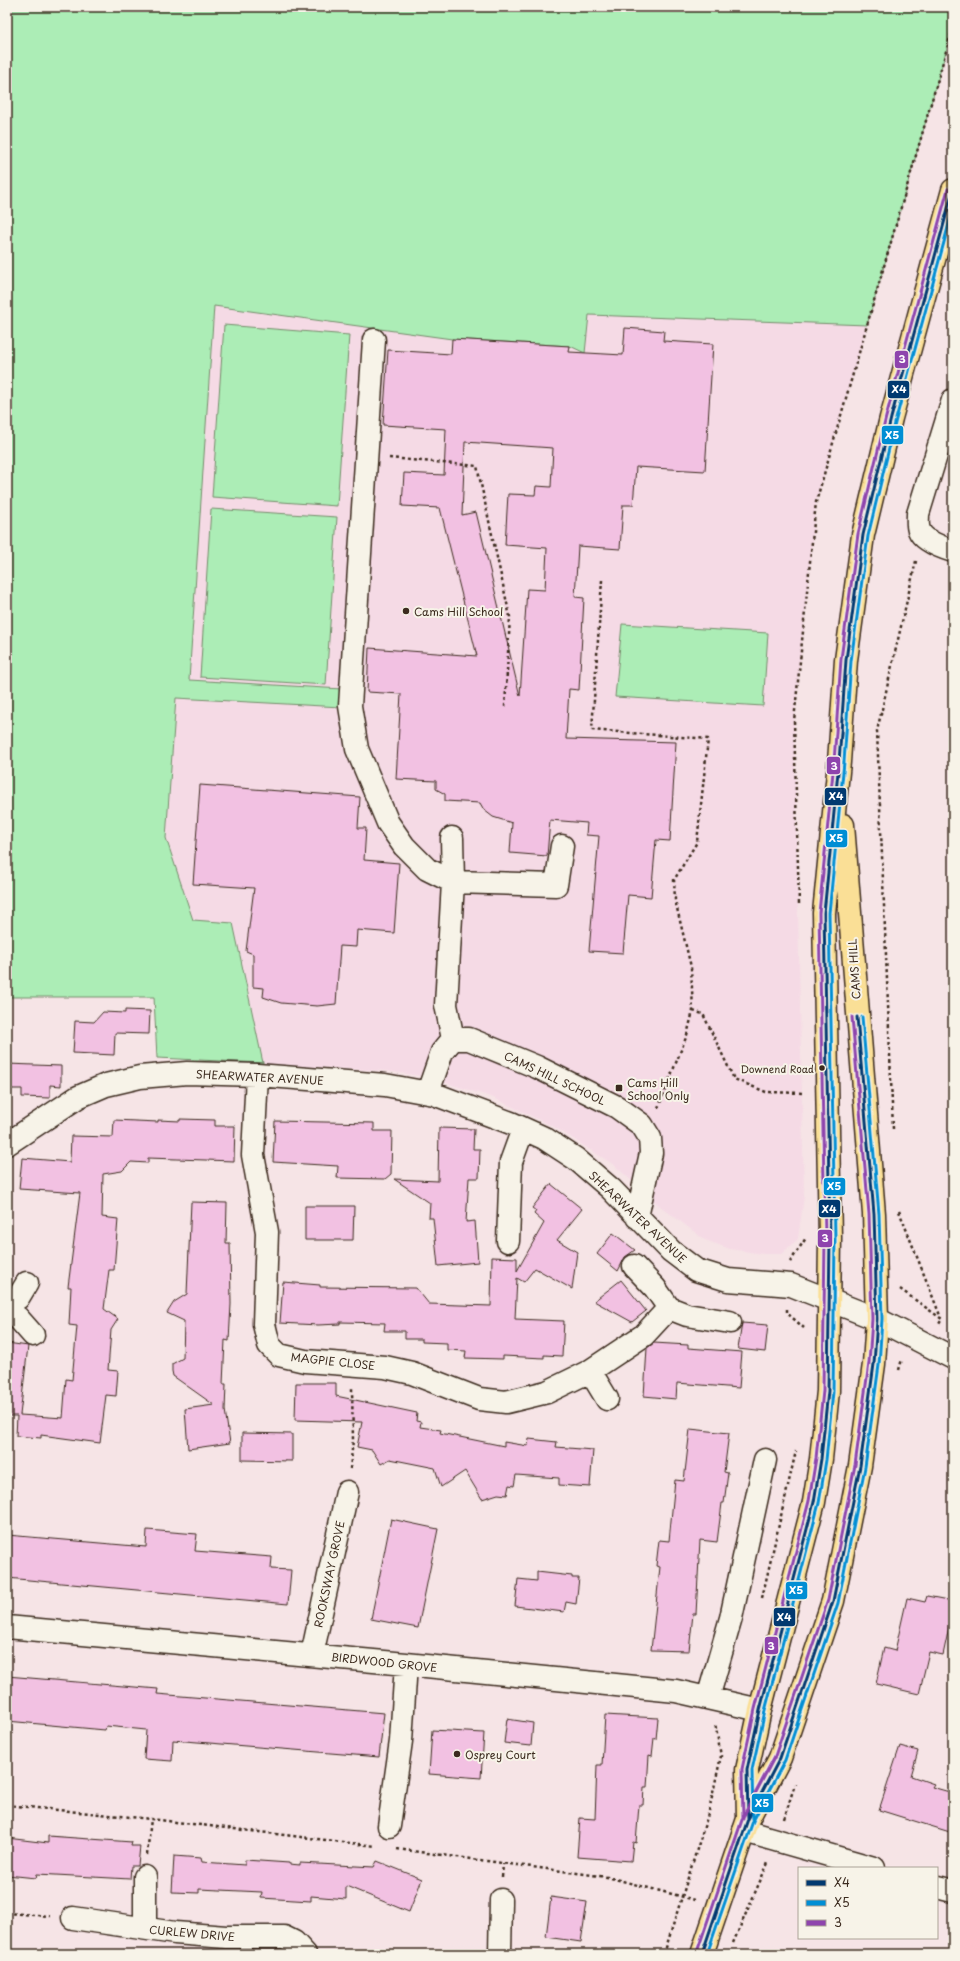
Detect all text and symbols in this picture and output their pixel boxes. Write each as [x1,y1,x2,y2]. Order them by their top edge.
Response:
line badge: 3 [894,350,909,369]
text: 3 [898,350,906,367]
line badge: X4 [887,380,910,399]
text: X4 [891,380,907,397]
line badge: X5 [881,425,904,445]
text: X5 [884,426,899,443]
place label: Cams Hill School [414,603,503,620]
marker: Cams Hill School [401,606,411,616]
line badge: 3 [826,756,841,775]
text: 3 [830,757,838,774]
line badge: X4 [824,787,847,806]
text: X4 [828,787,844,804]
line badge: X5 [825,829,848,848]
text: X5 [828,829,843,846]
street label: CAMS HILL [843,938,865,1000]
street label: CAMS HILL SCHOOL [501,1047,609,1109]
place label: Downend Road [740,1061,814,1076]
marker: Downend Road [817,1063,827,1073]
street label: SHEARWATER AVENUE [196,1065,325,1089]
place label: Cams Hill School Only [627,1074,689,1104]
marker: Cams Hill School Only [614,1083,624,1093]
street label: SHEARWATER AVENUE [585,1167,691,1267]
line badge: X5 [823,1177,846,1196]
text: X5 [826,1177,841,1194]
line badge: X4 [818,1199,841,1218]
text: X4 [821,1200,837,1217]
line badge: 3 [817,1229,833,1248]
text: 3 [821,1229,829,1246]
street label: MAGPIE CLOSE [290,1348,376,1374]
street label: ROOKSWAY GROVE [309,1519,349,1629]
line badge: X5 [785,1581,808,1600]
text: X5 [788,1581,803,1598]
line badge: X4 [773,1607,796,1627]
text: X4 [776,1608,792,1625]
line badge: 3 [764,1636,779,1655]
text: 3 [767,1637,775,1654]
street label: BIRDWOOD GROVE [330,1648,438,1676]
place label: Osprey Court [465,1746,536,1763]
marker: Osprey Court [452,1749,462,1759]
line badge: X5 [751,1793,774,1813]
text: X5 [754,1794,769,1811]
legend [798,1867,938,1939]
text: X4 [834,1873,850,1891]
text: X5 [834,1893,850,1911]
text: 3 [834,1913,842,1931]
street label: CURLEW DRIVE [148,1921,236,1945]

